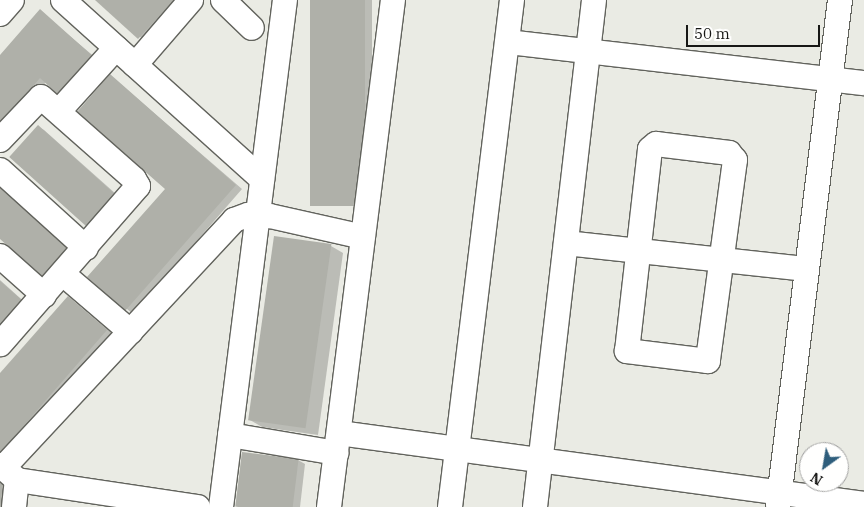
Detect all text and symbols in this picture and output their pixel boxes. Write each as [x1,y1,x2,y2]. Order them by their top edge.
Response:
scale bar [689,15,823,47]
text: 50 m [694,24,730,43]
north arrow [799,442,849,492]
text: N [807,468,826,489]

